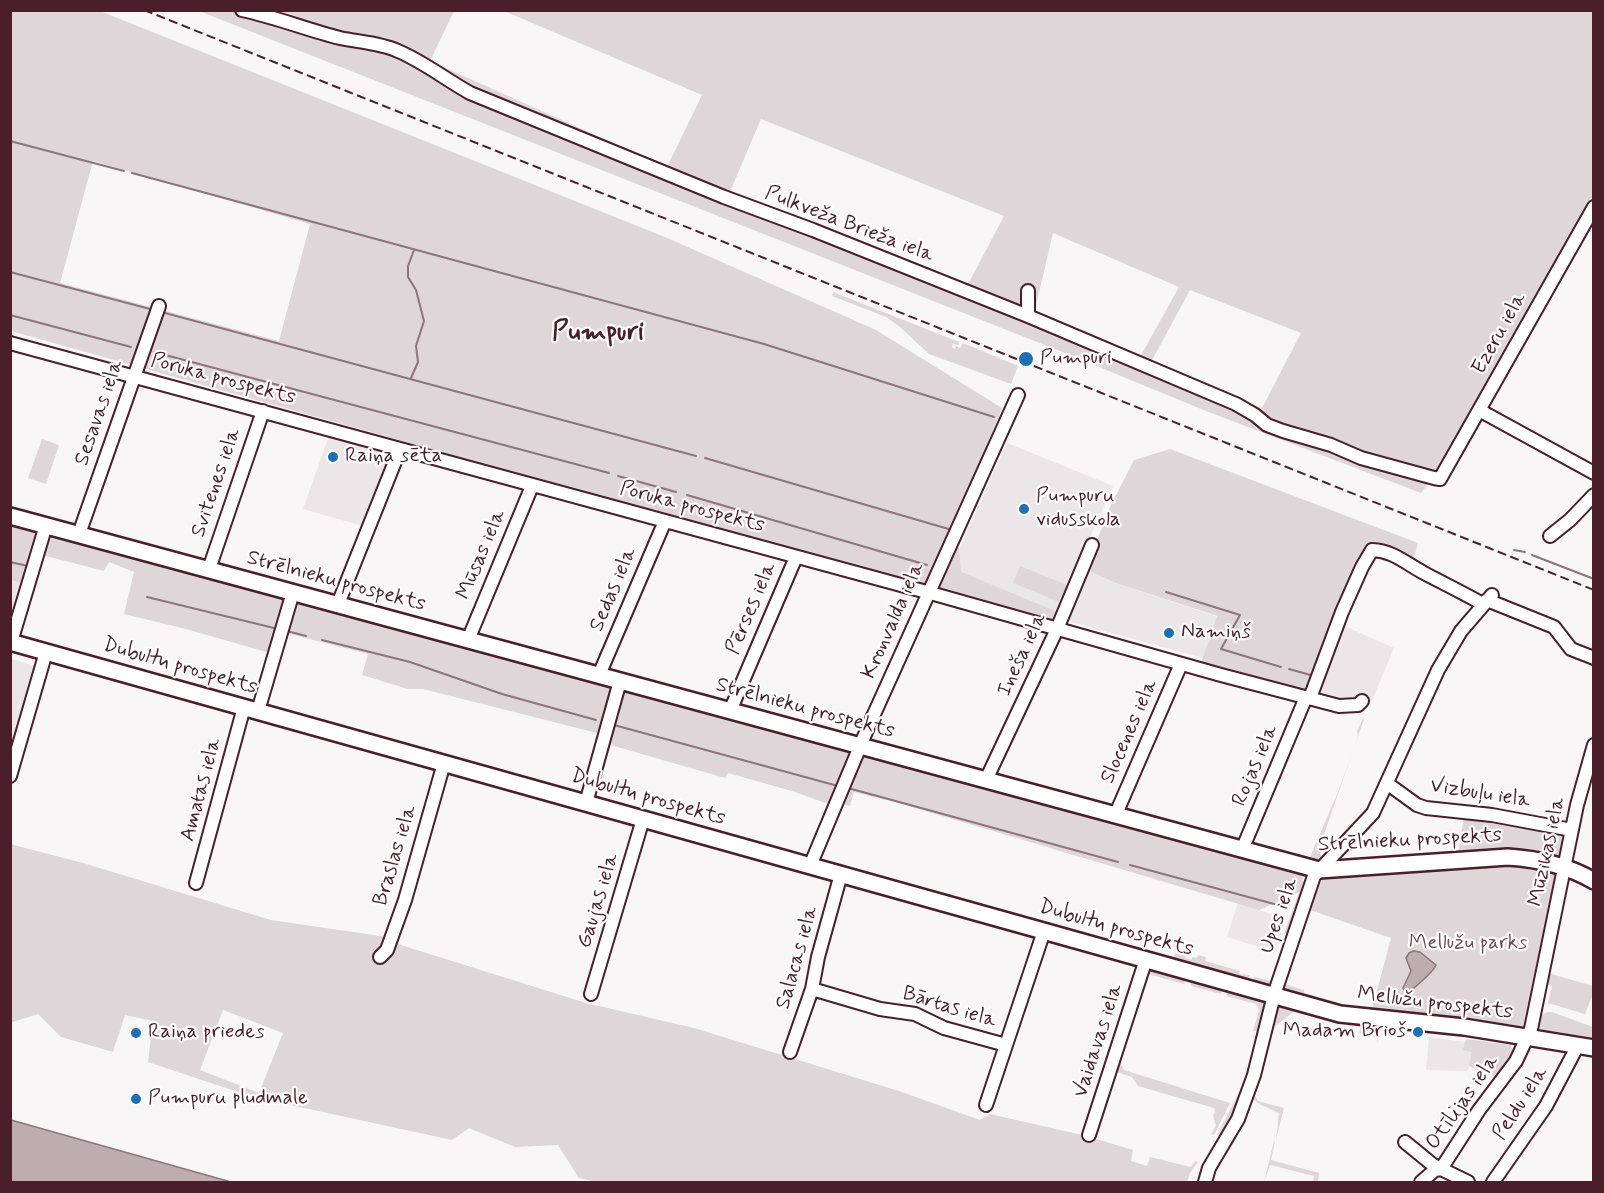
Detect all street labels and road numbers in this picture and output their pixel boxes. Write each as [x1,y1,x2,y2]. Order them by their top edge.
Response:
street label: Pulkveža Brieža iela [761,181,937,269]
street label: Ezeru iela [1467,289,1533,379]
street label: Poruka prospekts [148,349,298,411]
street label: Sesavas iela [70,357,130,469]
street label: Svitenes iela [187,425,247,541]
street label: Poruka prospekts [617,477,767,539]
street label: Mūsas iela [452,506,512,604]
street label: Sedas iela [585,544,643,636]
street label: Strēlnieku prospekts [244,546,428,618]
street label: Pērses iela [721,559,783,659]
street label: Kronvalda iela [857,559,931,683]
street label: Ineša iela [993,609,1053,701]
street label: Dubultu prospekts [100,633,260,701]
street label: Strēlnieku prospekts [713,673,897,745]
street label: Slocenes iela [1096,676,1164,788]
street label: Rojas iela [1228,722,1284,810]
street label: Amatas iela [176,736,228,844]
street label: Dubultu prospekts [568,764,728,832]
street label: Vizbuļu iela [1428,774,1532,814]
street label: Mūzikas iela [1524,795,1572,909]
street label: Braslas iela [369,803,423,909]
street label: Strēlnieku prospekts [1317,824,1503,858]
street label: Gaujas iela [573,851,625,951]
street label: Upes iela [1255,875,1305,957]
street label: Dubultu prospekts [1036,895,1196,963]
street label: Salacas iela [771,904,825,1012]
street label: Vaidavas iela [1069,981,1129,1101]
street label: Bārtas iela [899,982,999,1034]
street label: Mellužu prospekts [1356,982,1514,1026]
street label: Otīlijas iela [1421,1051,1505,1155]
street label: Peldu iela [1488,1063,1554,1145]

